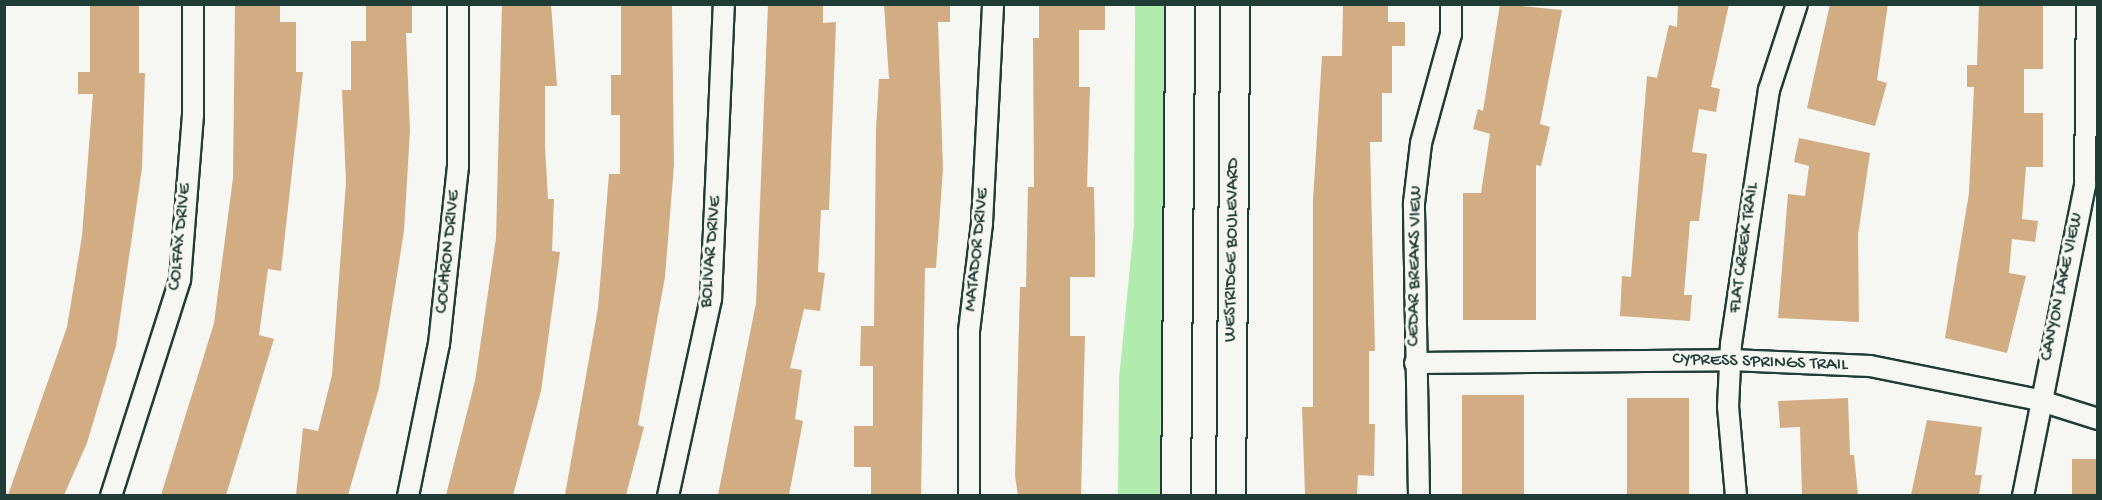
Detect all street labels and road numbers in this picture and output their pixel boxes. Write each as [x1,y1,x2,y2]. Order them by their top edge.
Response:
street label: WESTRIDGE BOULEVARD [1221,158,1245,342]
street label: FLAT CREEK TRAIL [1725,181,1765,315]
street label: COLFAX DRIVE [165,182,197,292]
street label: CEDAR BREAKS VIEW [1404,185,1428,347]
street label: MATADOR DRIVE [961,187,995,313]
street label: COCHRON DRIVE [432,189,466,315]
street label: BOLIVAR DRIVE [696,195,728,309]
street label: CANYON LAKE VIEW [2037,211,2089,363]
street label: CYPRESS SPRINGS TRAIL [1672,349,1848,377]

